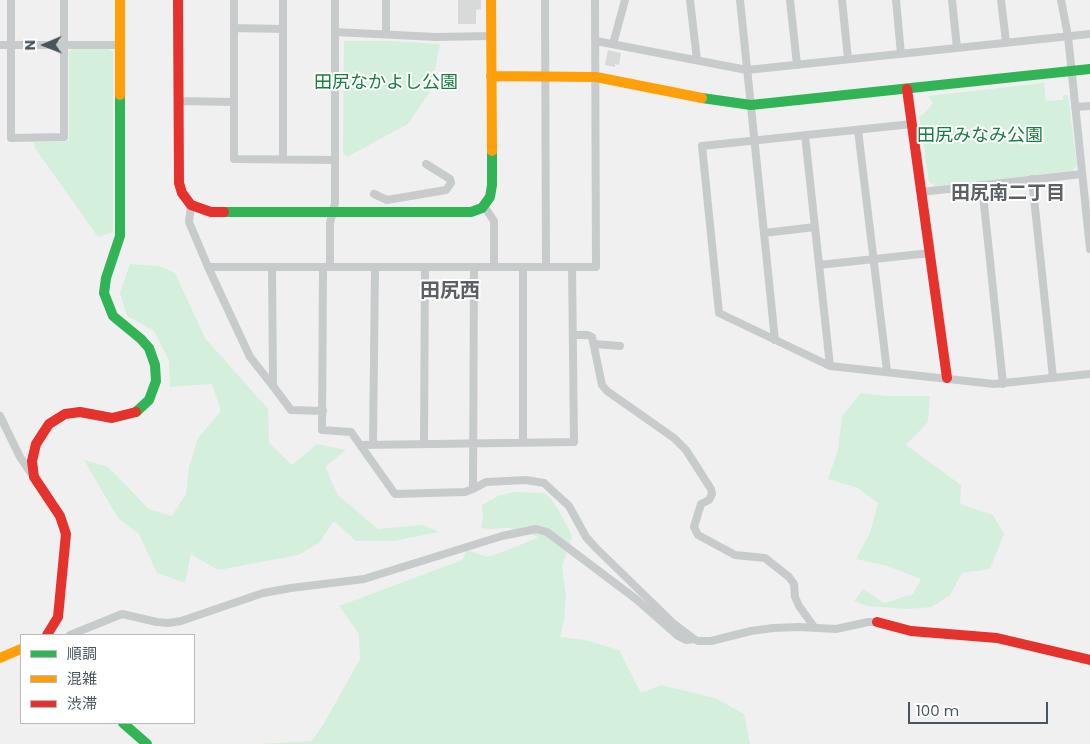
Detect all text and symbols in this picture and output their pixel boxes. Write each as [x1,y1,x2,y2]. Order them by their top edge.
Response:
north arrow [20,20,70,70]
text: N [20,40,40,51]
park label: 田尻なかよし公園 [314,72,458,94]
park label: 田尻みなみ公園 [917,125,1043,147]
district label: 田尻南二丁目 [951,183,1065,205]
district label: 田尻西 [420,280,480,304]
legend [20,634,195,724]
text: 順調 [67,643,97,664]
text: 混雑 [67,668,97,689]
scale bar [910,692,1050,724]
text: 渋滞 [67,693,97,714]
text: 100 m [916,700,959,721]

